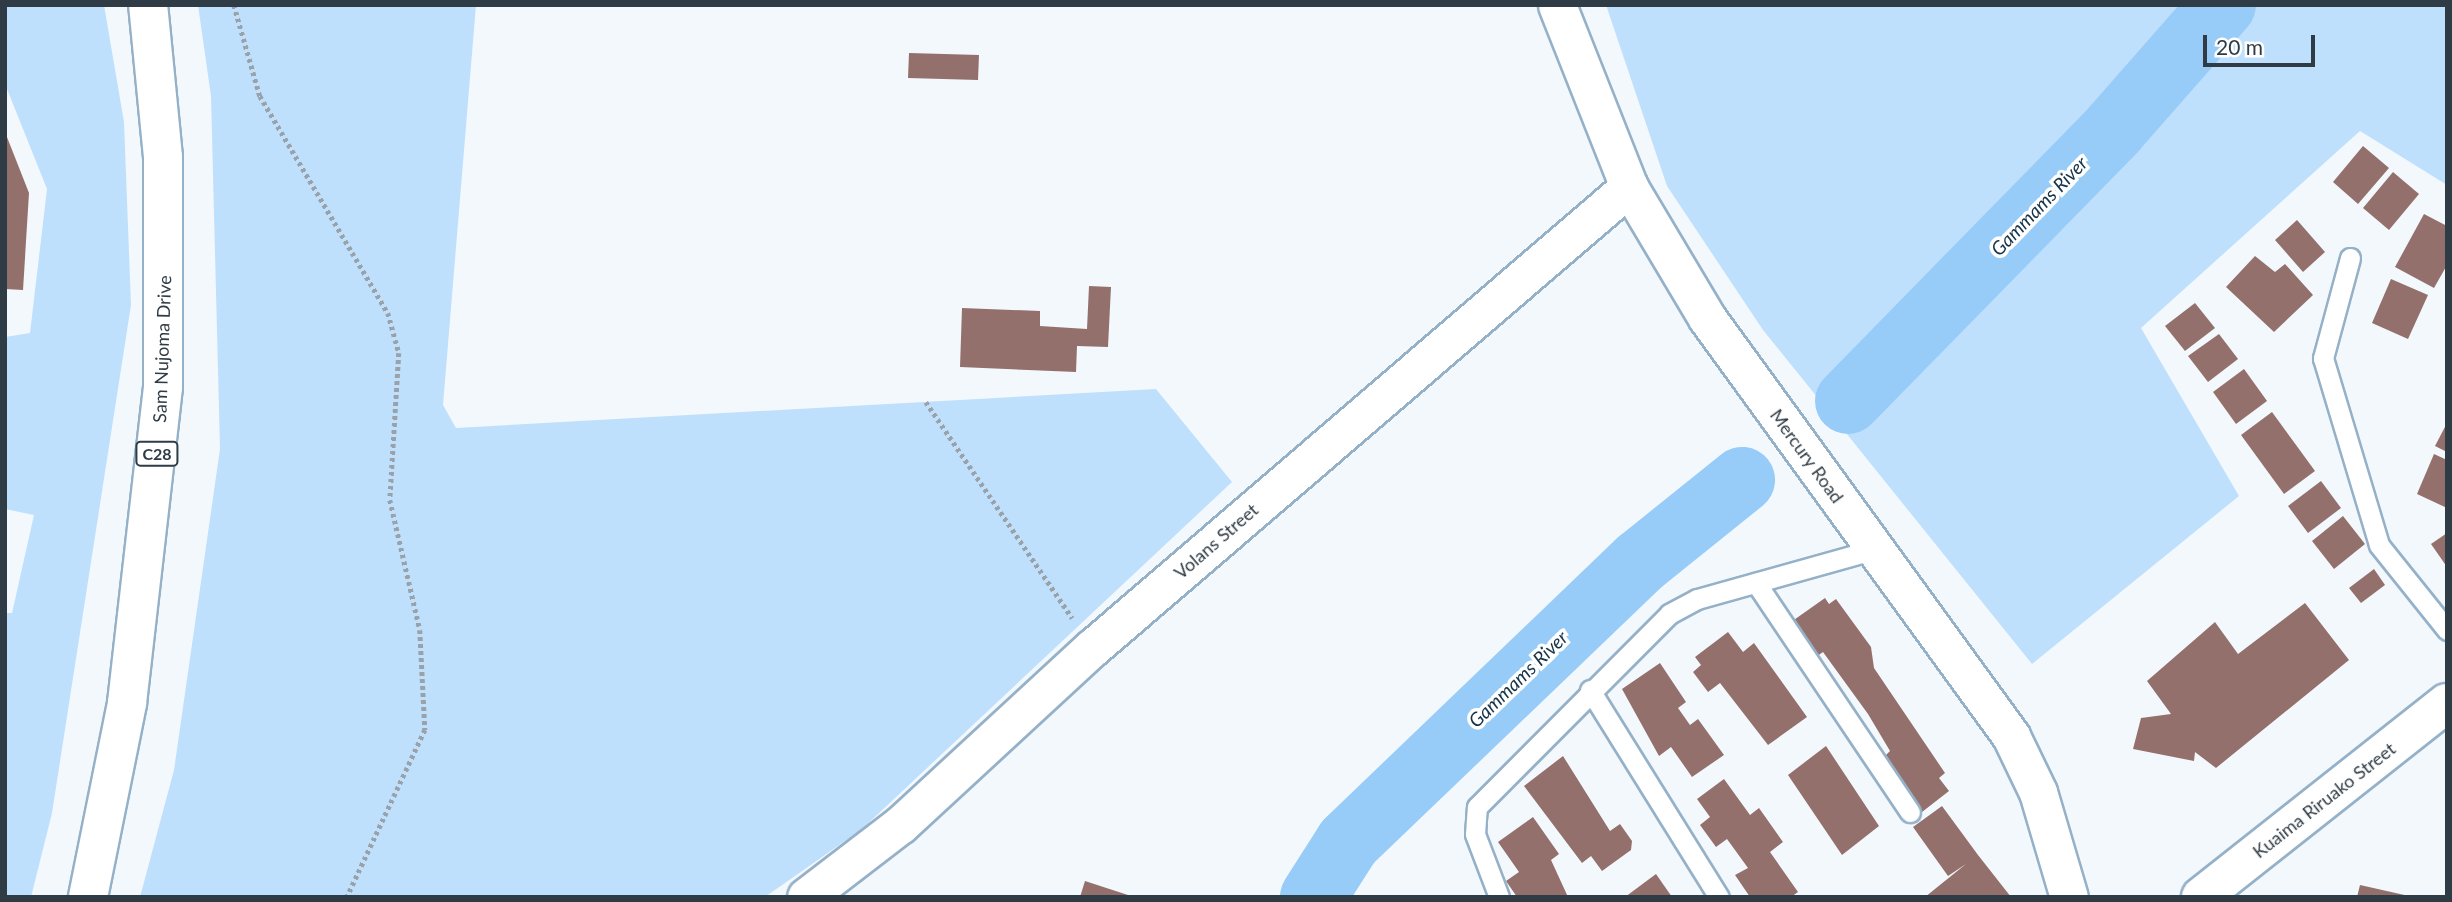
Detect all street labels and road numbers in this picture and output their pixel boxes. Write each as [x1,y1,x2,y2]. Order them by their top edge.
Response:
street label: Sam Nujoma Drive [149,275,175,423]
street label: Mercury Road [1766,405,1848,507]
road number: C28 [134,442,180,467]
street label: Volans Street [1170,499,1262,583]
street label: Kuaima Riruako Street [2248,738,2400,862]

